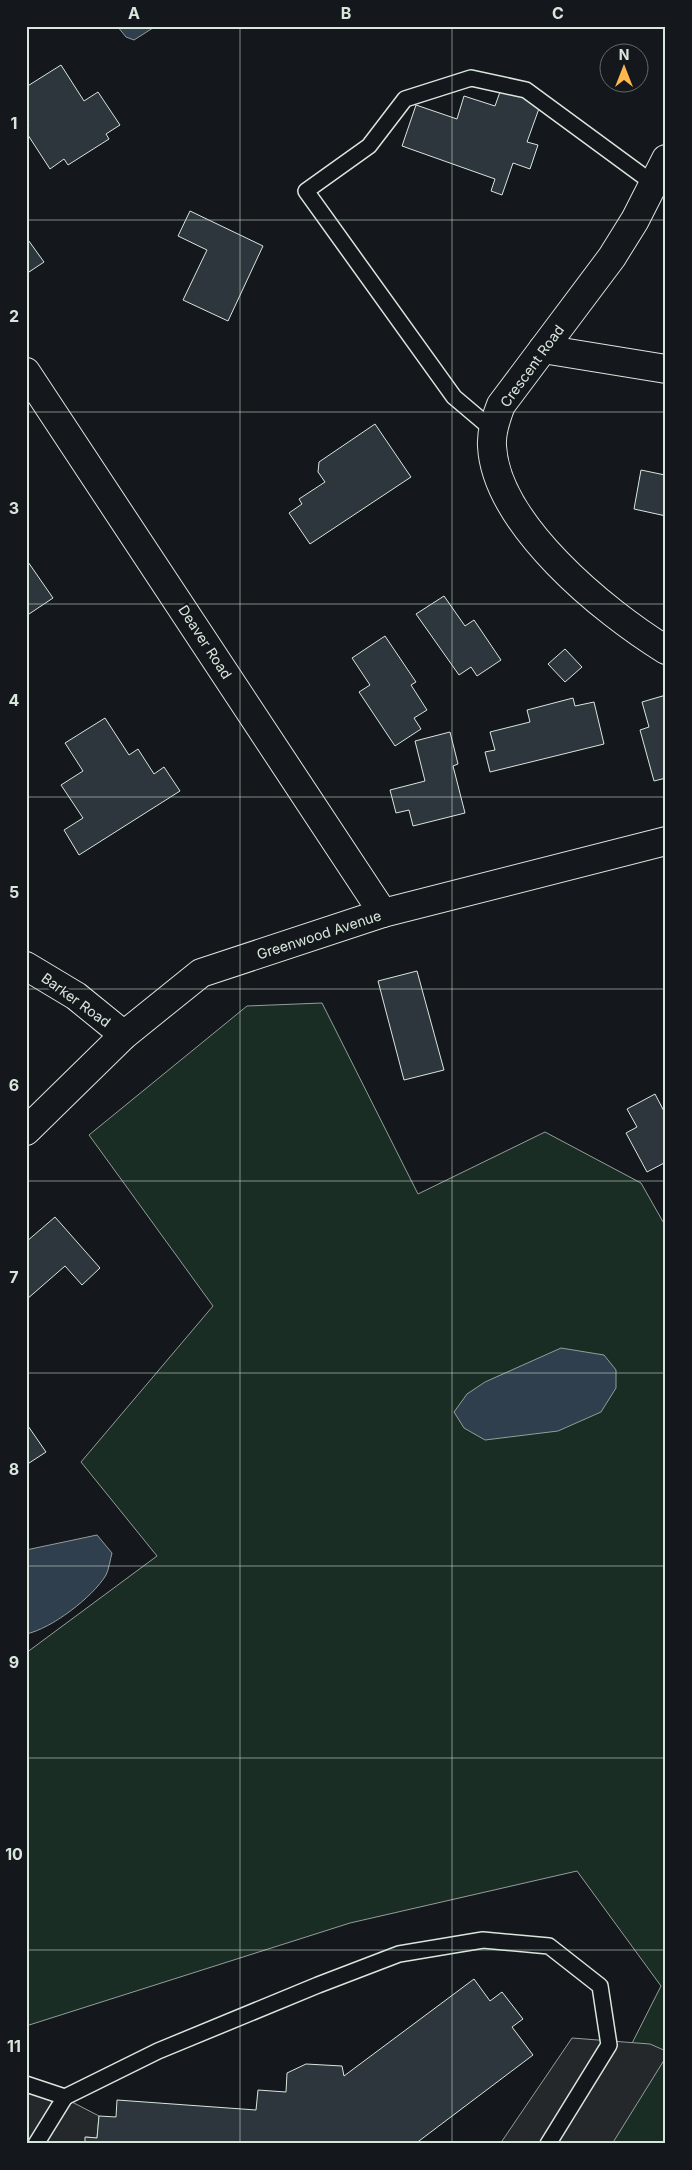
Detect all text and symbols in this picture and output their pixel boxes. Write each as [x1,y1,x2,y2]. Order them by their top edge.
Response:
text: A [128,3,140,23]
text: B [341,3,351,23]
text: C [552,3,564,23]
north arrow [600,42,650,92]
text: N [619,46,629,63]
text: 1 [11,113,17,133]
text: 2 [9,306,19,326]
street label: Crescent Road [496,321,567,410]
text: 3 [9,498,19,518]
street label: Deaver Road [175,602,236,682]
text: 4 [9,690,20,710]
text: 5 [9,882,19,902]
street label: Greenwood Avenue [255,906,383,963]
street label: Barker Road [39,969,114,1030]
text: 6 [9,1075,19,1095]
text: 7 [9,1267,19,1287]
text: 8 [9,1459,19,1479]
text: 9 [9,1652,19,1672]
text: 10 [5,1844,23,1864]
text: 11 [7,2036,21,2056]

